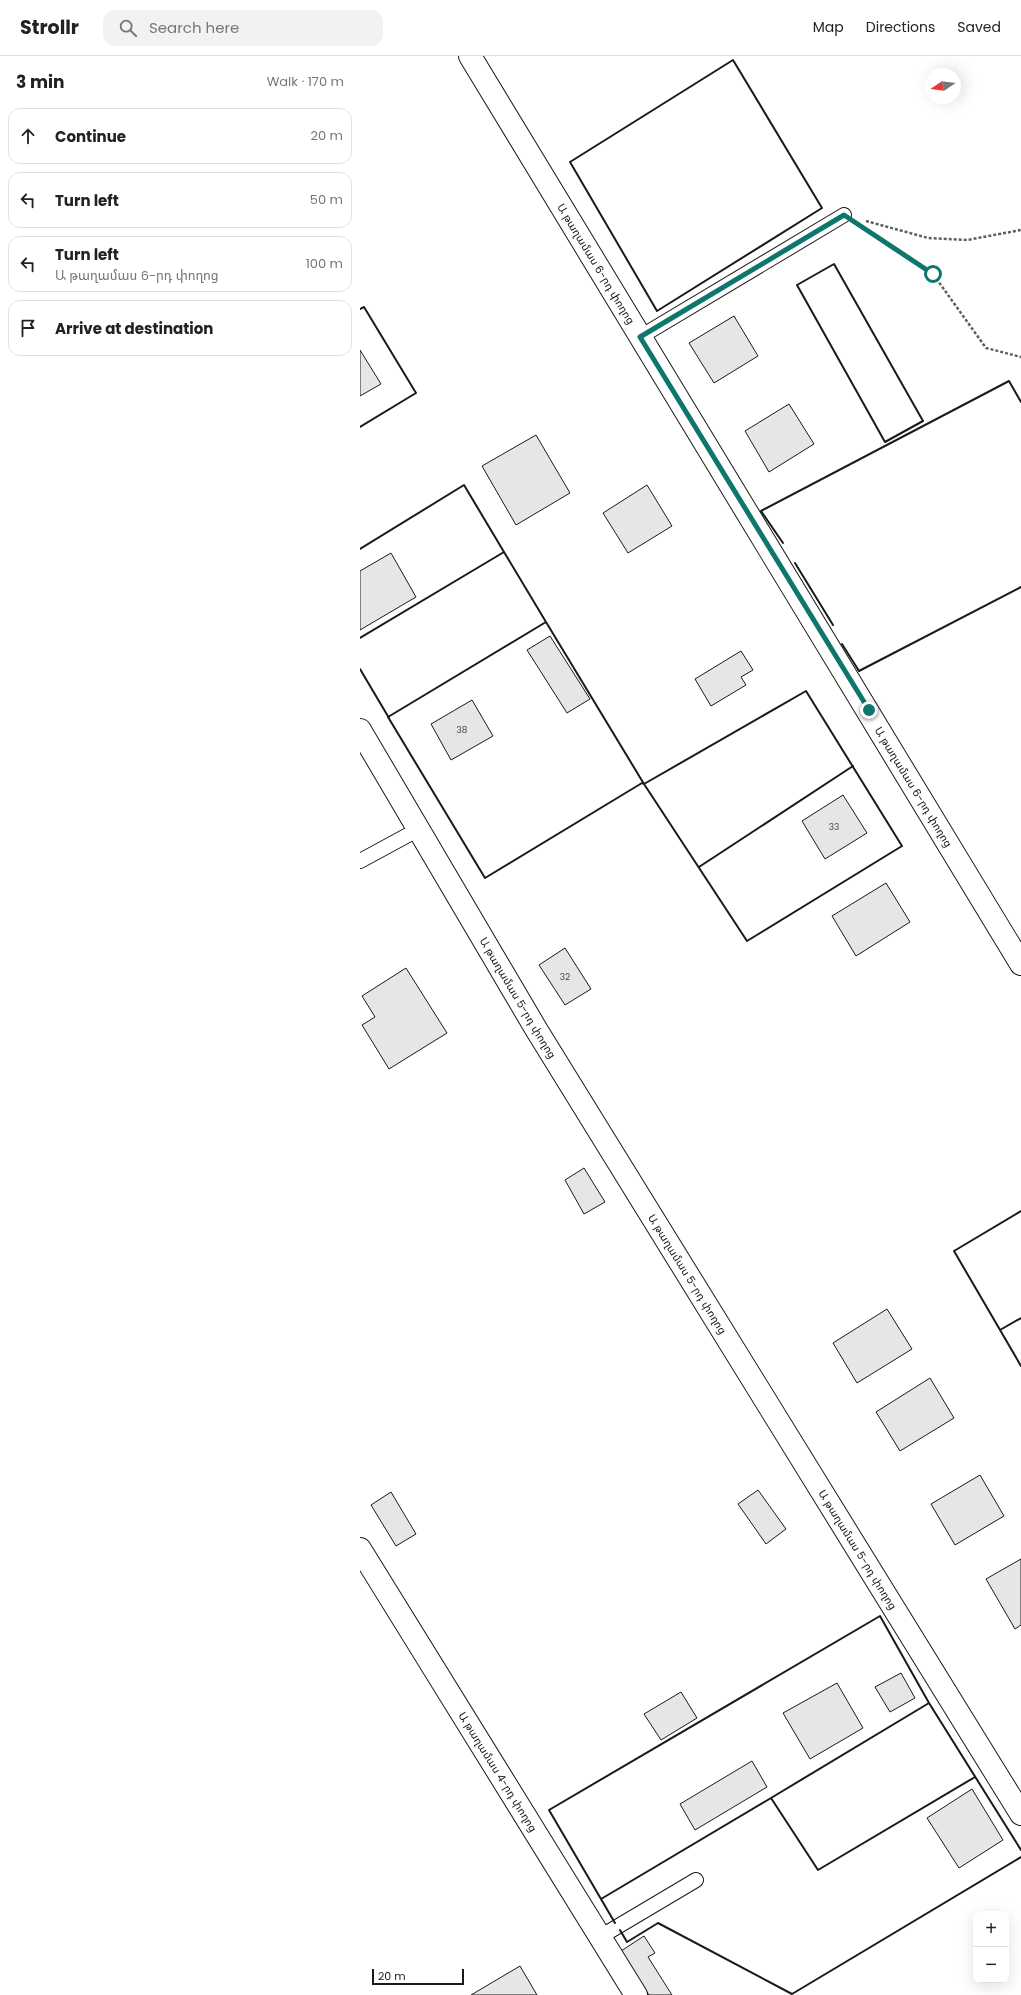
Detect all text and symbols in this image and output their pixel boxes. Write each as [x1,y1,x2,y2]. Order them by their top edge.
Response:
search box [103,10,383,46]
text: Strollr [20,14,79,41]
icon: search [117,17,139,39]
text: Search here [149,17,239,38]
text: Map [813,17,844,37]
text: Directions [866,17,935,37]
text: Saved [957,17,1001,37]
north arrow [925,68,961,104]
text: 3 min [16,70,64,94]
text: Walk · 170 m [267,72,344,91]
icon: ahead [17,125,39,147]
text: Continue [55,126,126,147]
text: 20 m [310,126,343,145]
icon: left [17,189,39,211]
text: Turn left [55,190,119,211]
text: 50 m [310,190,343,209]
street label: Ա թաղամաս 6-րդ փողոց [553,200,639,327]
text: Turn left [55,244,119,265]
icon: left [17,253,39,275]
text: 100 m [306,254,343,273]
route start [924,265,942,283]
text: Ա թաղամաս 6-րդ փողոց [55,266,219,285]
icon: arrive [17,317,39,339]
text: Arrive at destination [55,318,213,339]
route end [860,701,878,719]
house number: 38 [457,724,468,736]
street label: Ա թաղամաս 6-րդ փողոց [871,724,956,850]
house number: 33 [829,821,839,833]
street label: Ա թաղամաս 5-րդ փողոց [476,934,560,1062]
house number: 32 [560,971,570,983]
street label: Ա թաղամաս 5-րդ փողոց [644,1211,731,1337]
street label: Ա թաղամաս 5-րդ փողոց [815,1487,901,1613]
street label: Ա թաղամաս 4-րդ փողոց [455,1709,541,1835]
map controls [973,1911,1009,1983]
button: + [973,1911,1009,1947]
button: − [973,1947,1009,1983]
scale bar [372,1967,464,1986]
text: 20 m [378,1968,406,1984]

